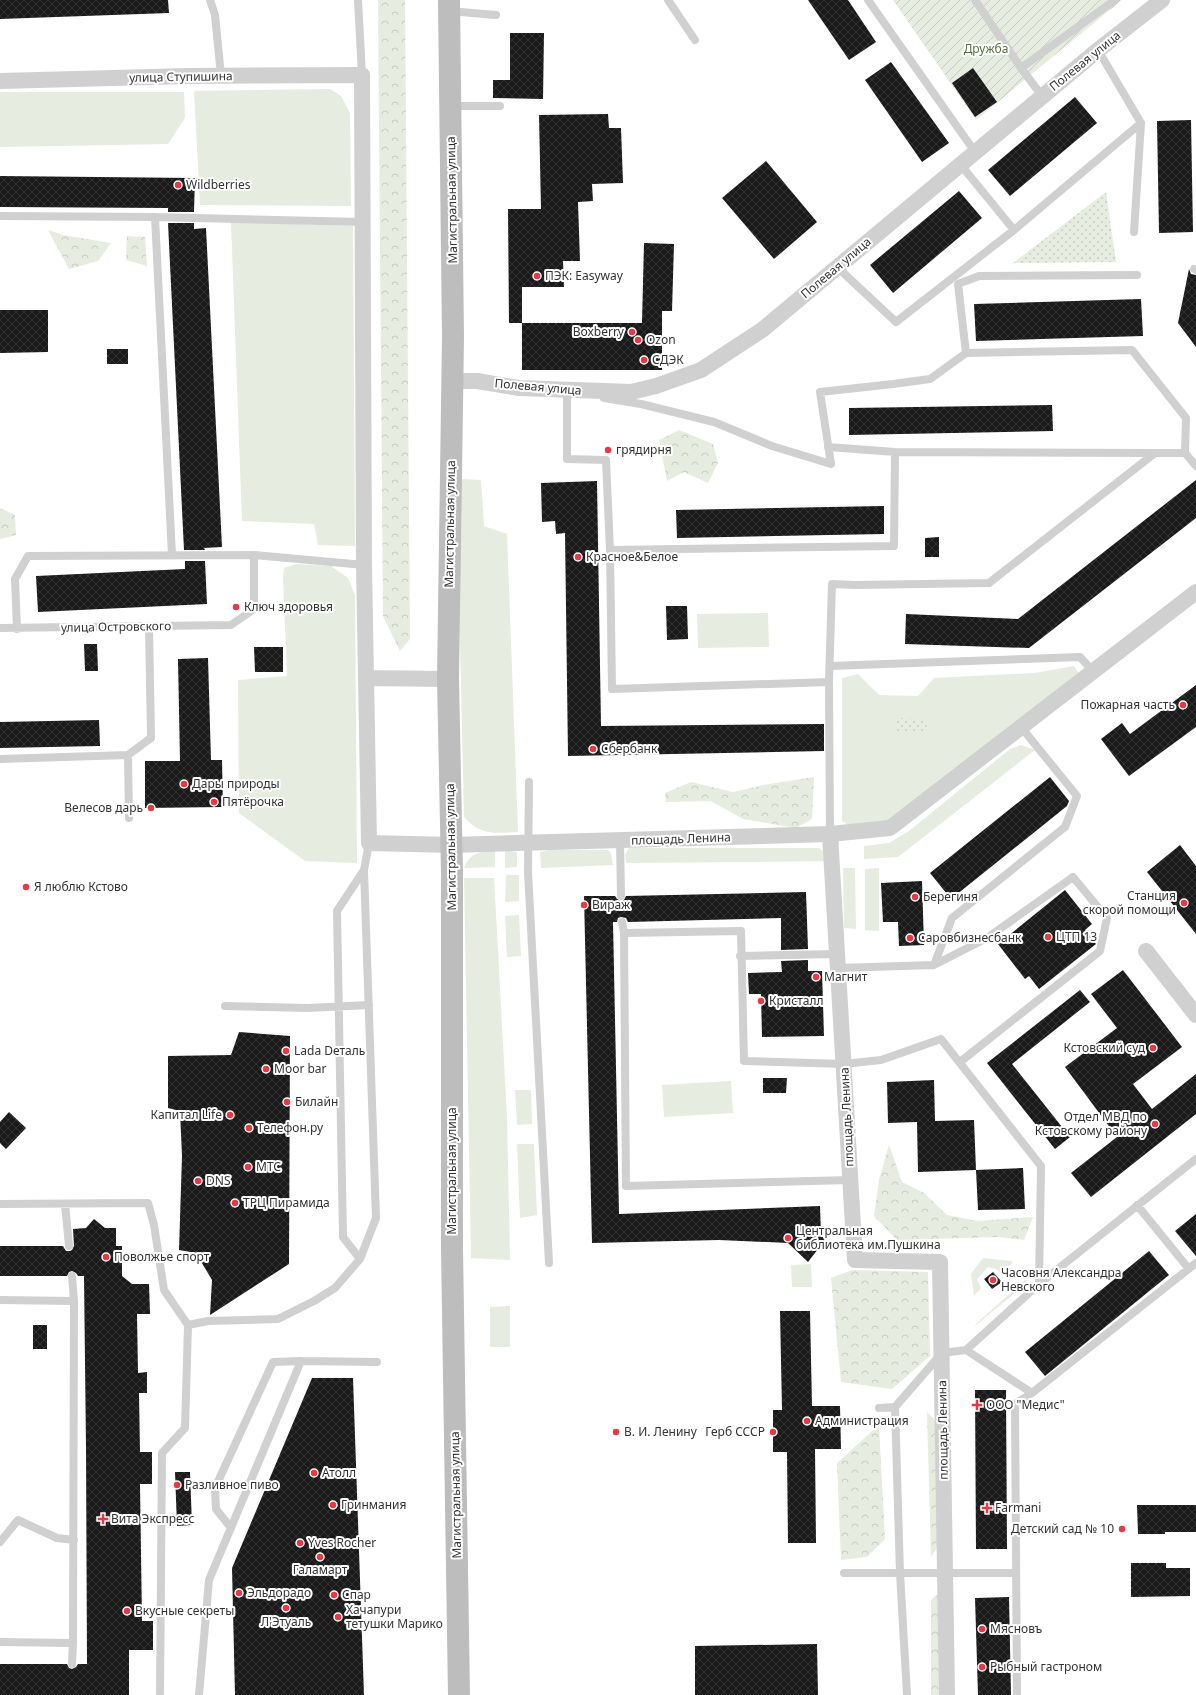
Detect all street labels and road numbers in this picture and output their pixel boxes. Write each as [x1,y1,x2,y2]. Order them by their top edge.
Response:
street label: Полевая улица [1045,27,1124,95]
street label: улица Ступишина [129,67,233,86]
street label: Магистральная улица [442,136,461,264]
street label: Полевая улица [797,233,875,302]
street label: Полевая улица [494,374,582,399]
street label: Магистральная улица [440,460,459,588]
street label: улица Островского [61,617,171,636]
street label: Магистральная улица [441,783,460,911]
street label: площадь Ленина [631,828,731,849]
street label: площадь Ленина [835,1067,858,1167]
street label: Магистральная улица [443,1107,460,1235]
street label: площадь Ленина [933,1380,952,1480]
street label: Магистральная улица [446,1431,465,1559]

